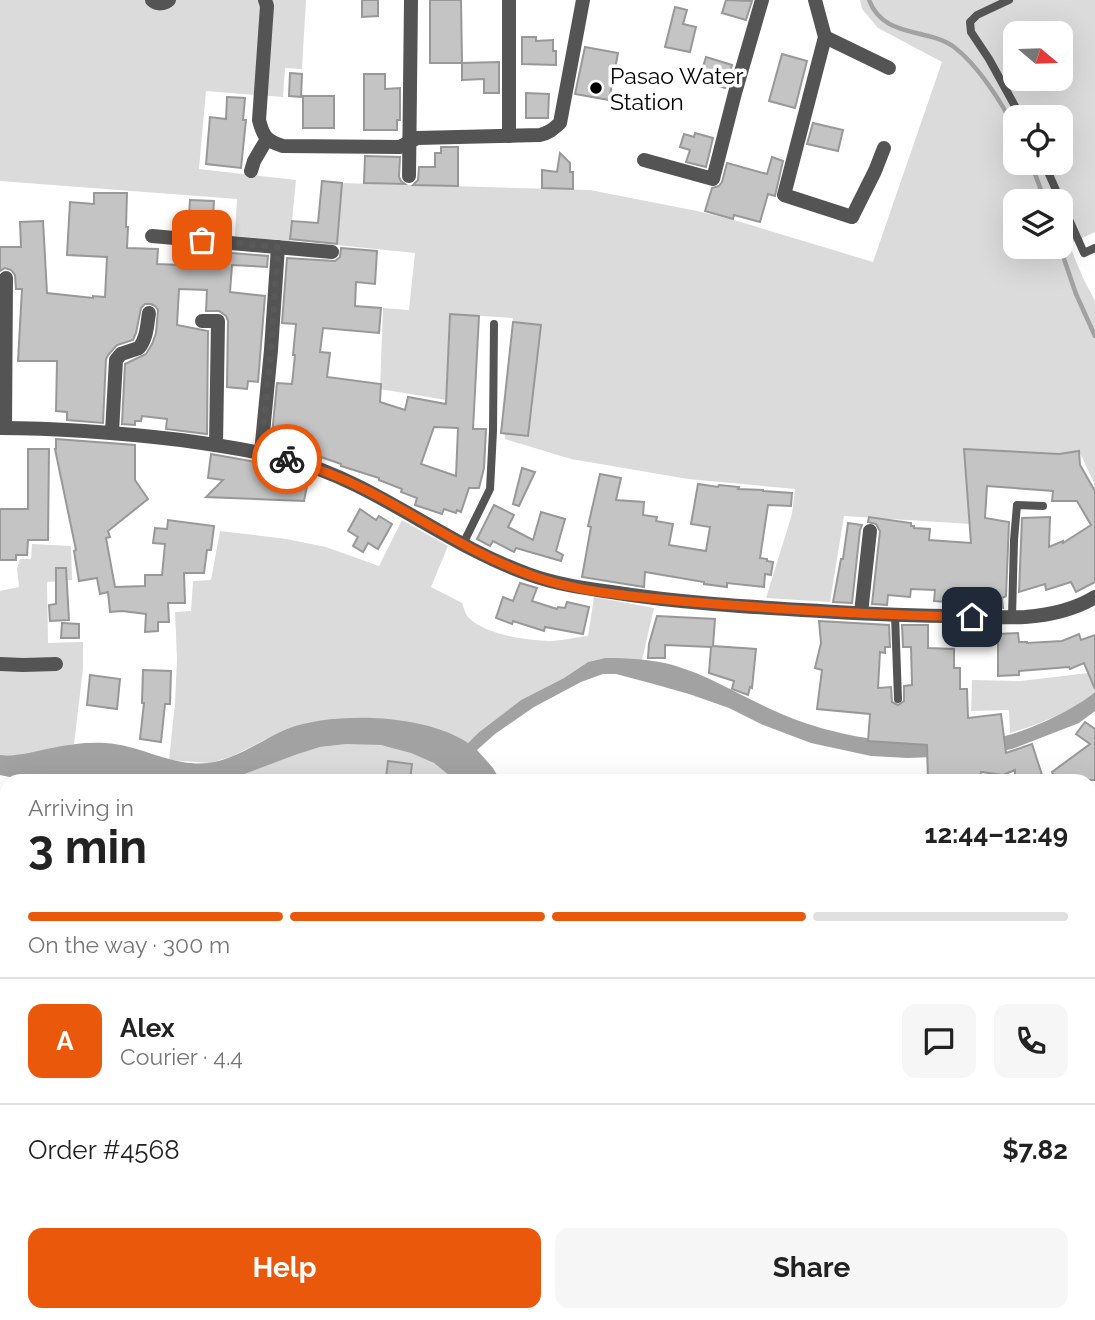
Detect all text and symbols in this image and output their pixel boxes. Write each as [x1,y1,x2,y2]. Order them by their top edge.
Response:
north arrow [1003,21,1073,91]
map controls [1003,21,1073,259]
place label: Pasao Water Station [610,62,743,115]
marker: Pasao Water Station [588,80,604,96]
button: locate [1003,105,1073,175]
button: layers [1003,189,1073,259]
pin [172,210,232,270]
icon: bag [183,221,221,259]
courier [252,424,322,494]
icon: bike [268,440,306,478]
pin [942,587,1002,647]
icon: home [953,598,991,636]
text: Arriving in [28,794,134,821]
text: 12:44–12:49 [925,819,1068,849]
text: 3 min [28,820,147,874]
text: On the way · 300 m [28,931,230,958]
button: chat [902,1004,976,1078]
button: phone [994,1004,1068,1078]
text: Alex [120,1013,175,1043]
text: A [56,1026,74,1056]
text: Courier · 4.4 [120,1043,243,1070]
text: Order #4568 [28,1135,180,1165]
text: $7.82 [1002,1135,1068,1165]
button: Help [28,1228,541,1308]
button: Share [555,1228,1068,1308]

